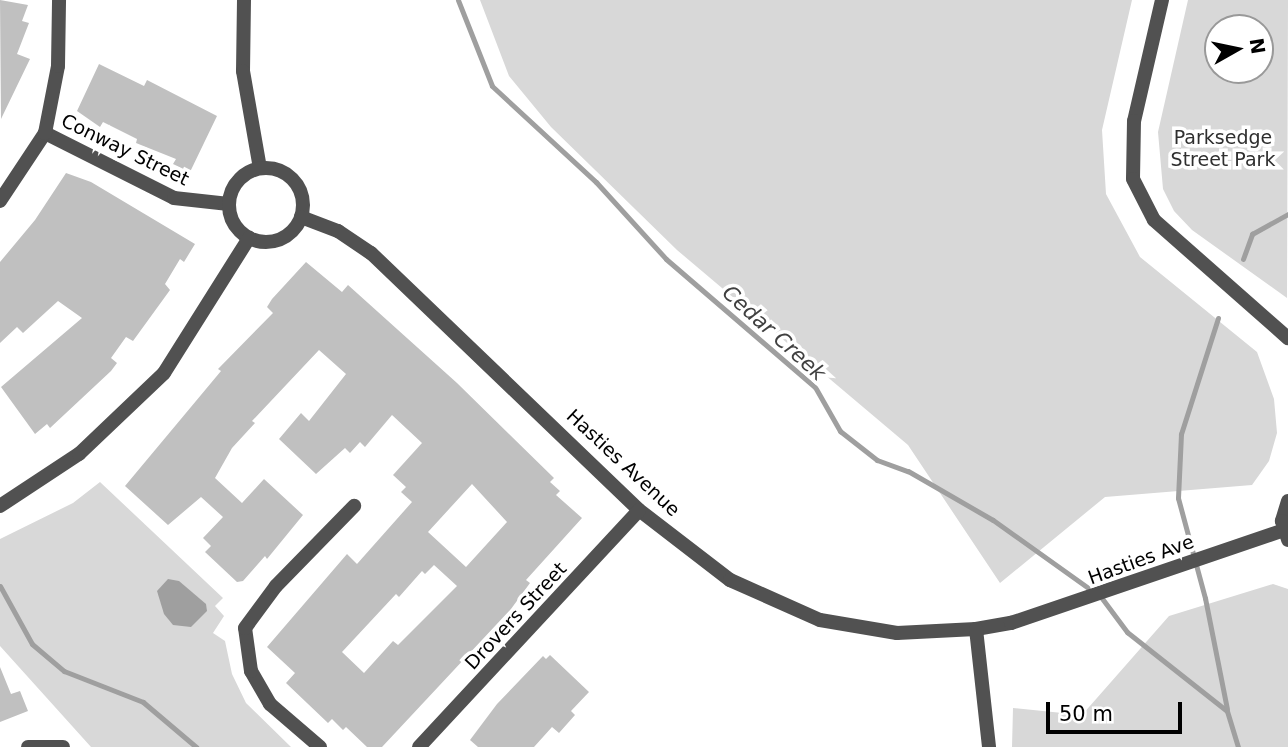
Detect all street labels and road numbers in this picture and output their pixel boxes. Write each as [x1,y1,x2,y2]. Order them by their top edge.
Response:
street label: Conway Street [57,109,193,191]
street label: Hasties Avenue [562,405,684,521]
street label: Hasties Ave [1085,530,1197,590]
street label: Drovers Street [461,558,571,674]

